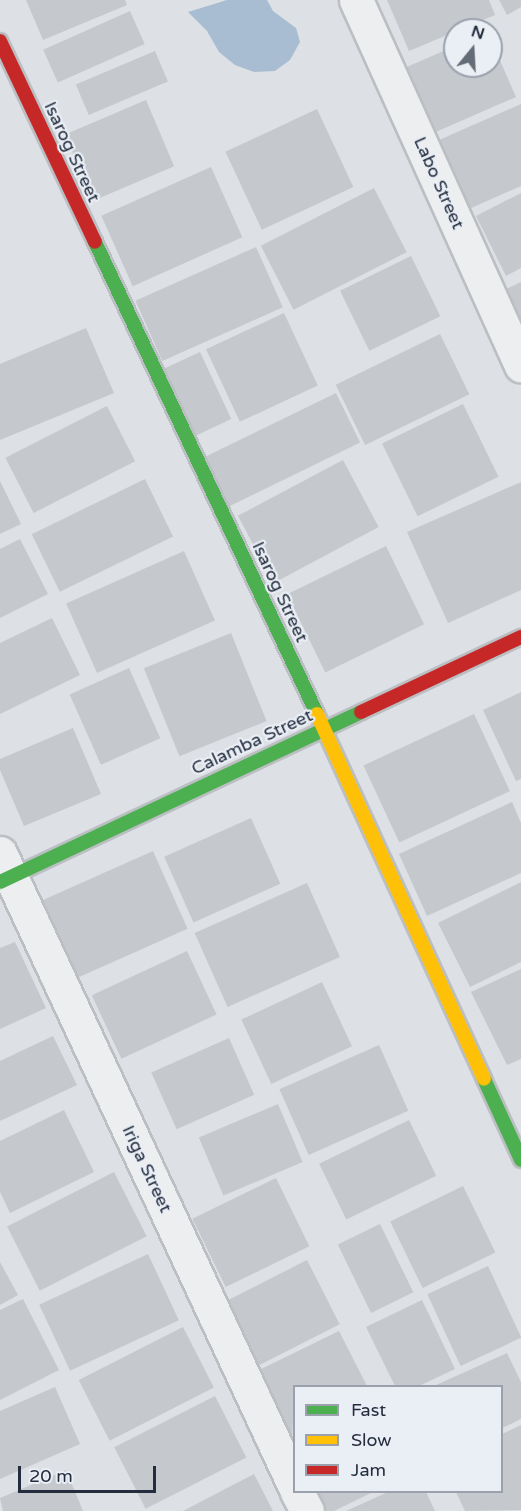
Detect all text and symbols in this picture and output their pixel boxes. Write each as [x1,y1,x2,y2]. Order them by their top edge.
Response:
north arrow [443,18,503,78]
text: N [469,21,487,44]
street label: Isarog Street [39,98,105,206]
street label: Labo Street [409,133,469,233]
street label: Isarog Street [247,538,313,646]
street label: Calamba Street [188,704,316,780]
street label: Iriga Street [117,1122,177,1216]
legend [293,1385,503,1493]
text: Fast [351,1399,386,1421]
text: Slow [351,1429,392,1451]
scale bar [21,1454,159,1492]
text: Jam [351,1459,386,1481]
text: 20 m [29,1465,73,1487]

